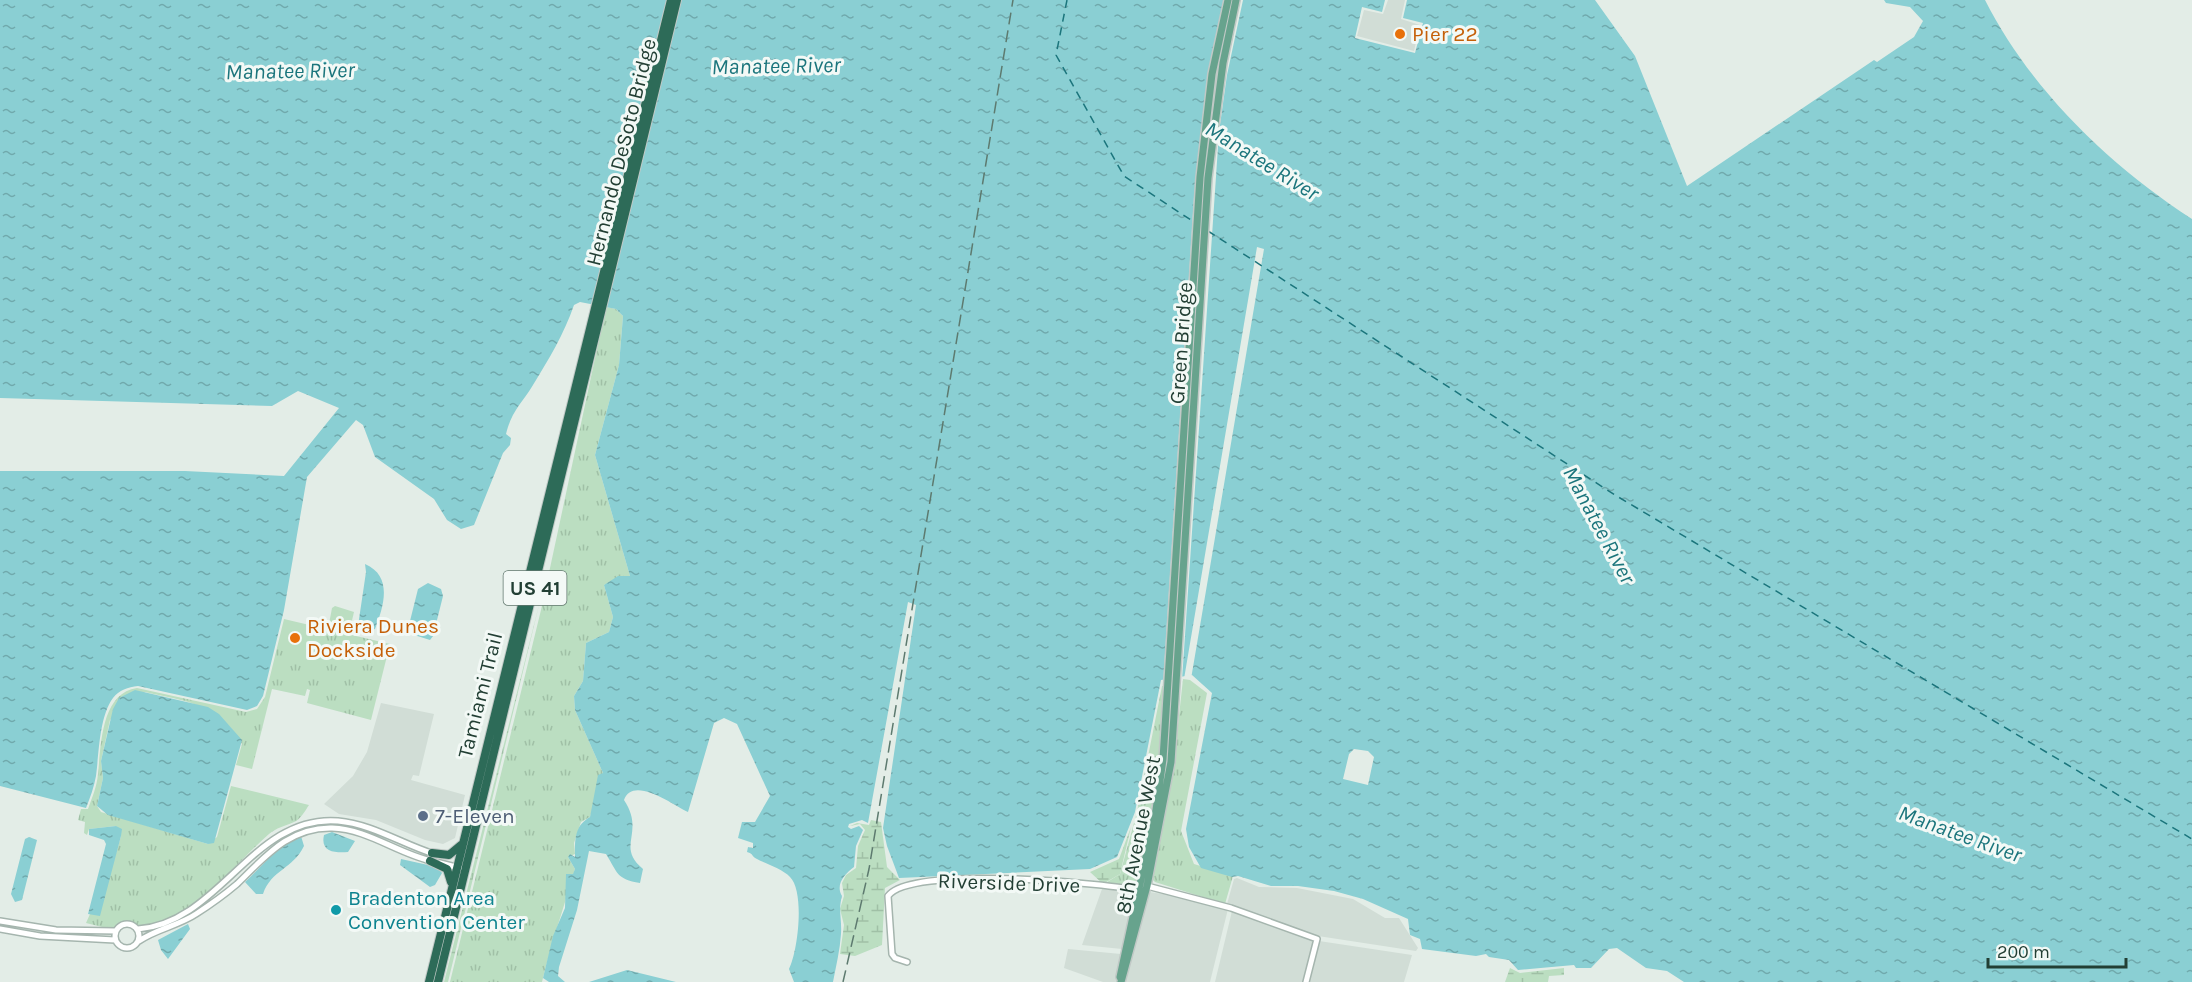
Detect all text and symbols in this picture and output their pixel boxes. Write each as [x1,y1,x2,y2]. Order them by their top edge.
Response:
place label: Pier 22 [1412,22,1478,46]
marker: Pier 22 [1393,27,1407,41]
street label: Hernando DeSoto Bridge [581,36,661,268]
water label: Manatee River [711,52,842,80]
water label: Manatee River [225,57,356,85]
water label: Manatee River [1200,116,1325,207]
street label: Green Bridge [1165,281,1197,405]
water label: Manatee River [1557,462,1641,589]
road number: US 41 [504,571,566,605]
place label: Riviera Dunes Dockside [307,614,439,662]
street label: Tamiami Trail [453,630,507,760]
marker: Riviera Dunes Dockside [288,631,302,645]
street label: 8th Avenue West [1111,754,1165,916]
water label: Manatee River [1895,800,2027,869]
place label: 7-Eleven [435,804,515,828]
marker: 7-Eleven [416,809,430,823]
street label: Riverside Drive [937,869,1081,897]
place label: Bradenton Area Convention Center [348,886,525,934]
marker: Bradenton Area Convention Center [329,903,343,917]
scale bar [1988,931,2126,969]
text: 200 m [1997,941,2050,963]

